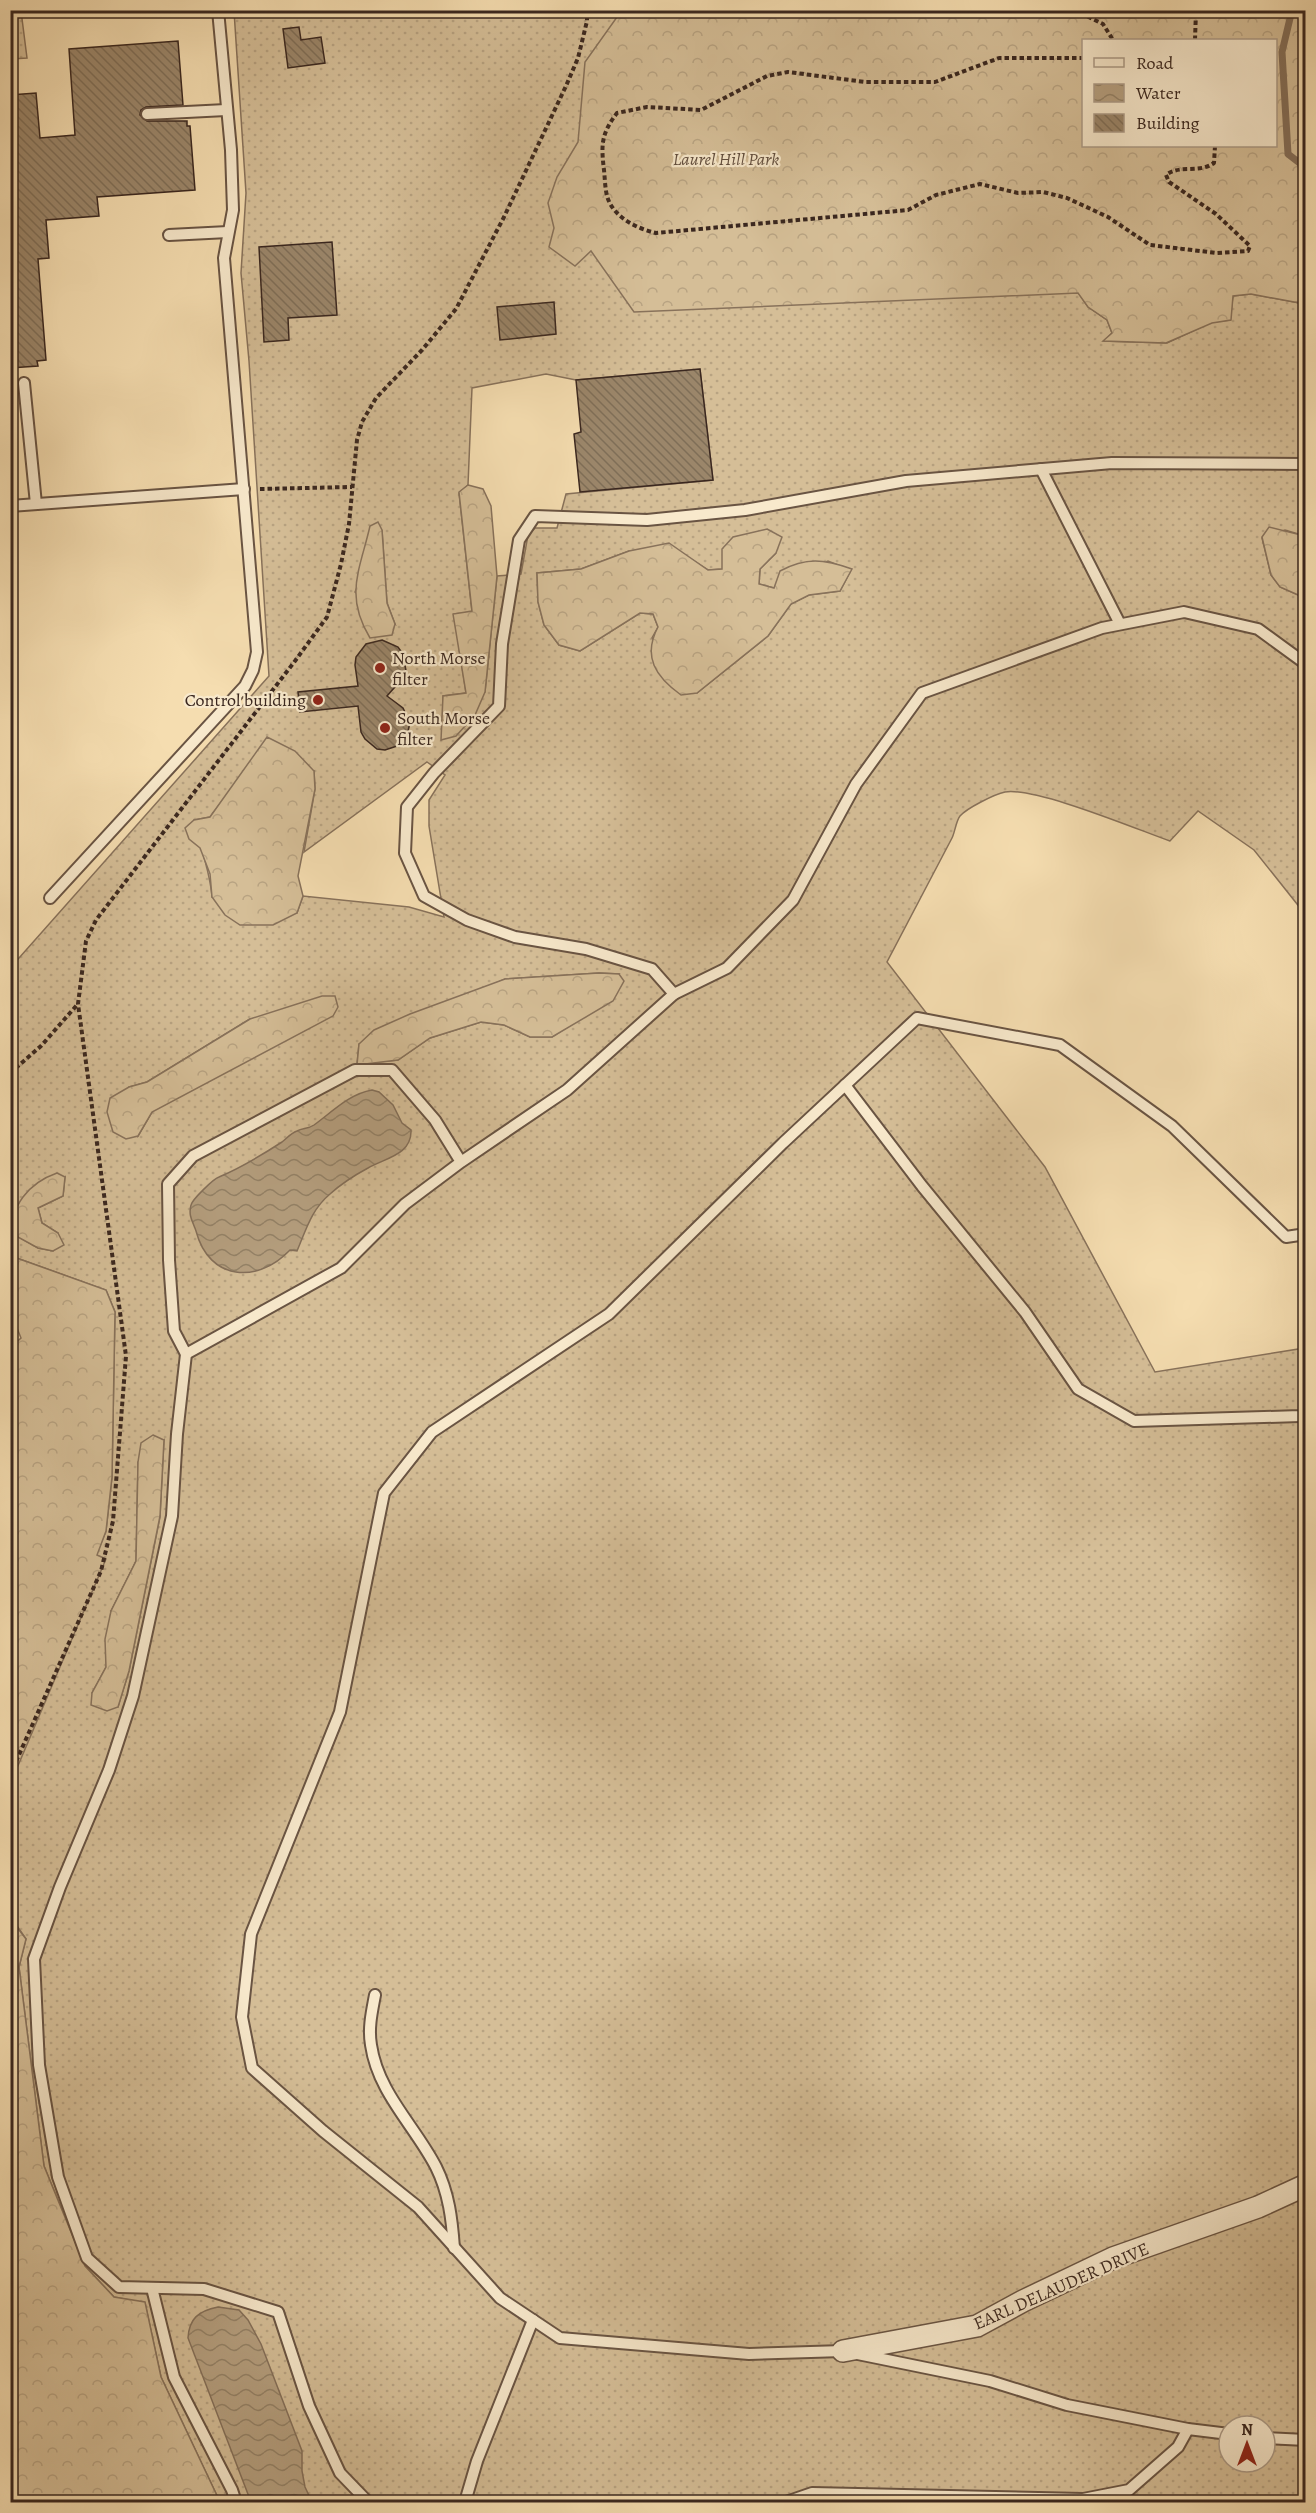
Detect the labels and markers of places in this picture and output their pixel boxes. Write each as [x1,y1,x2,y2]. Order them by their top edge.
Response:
place label: North Morse filter [392,646,486,691]
marker: North Morse filter [373,661,387,675]
place label: Control building [185,688,306,712]
marker: Control building [311,693,325,707]
place label: South Morse filter [397,706,490,751]
marker: South Morse filter [378,721,392,735]

